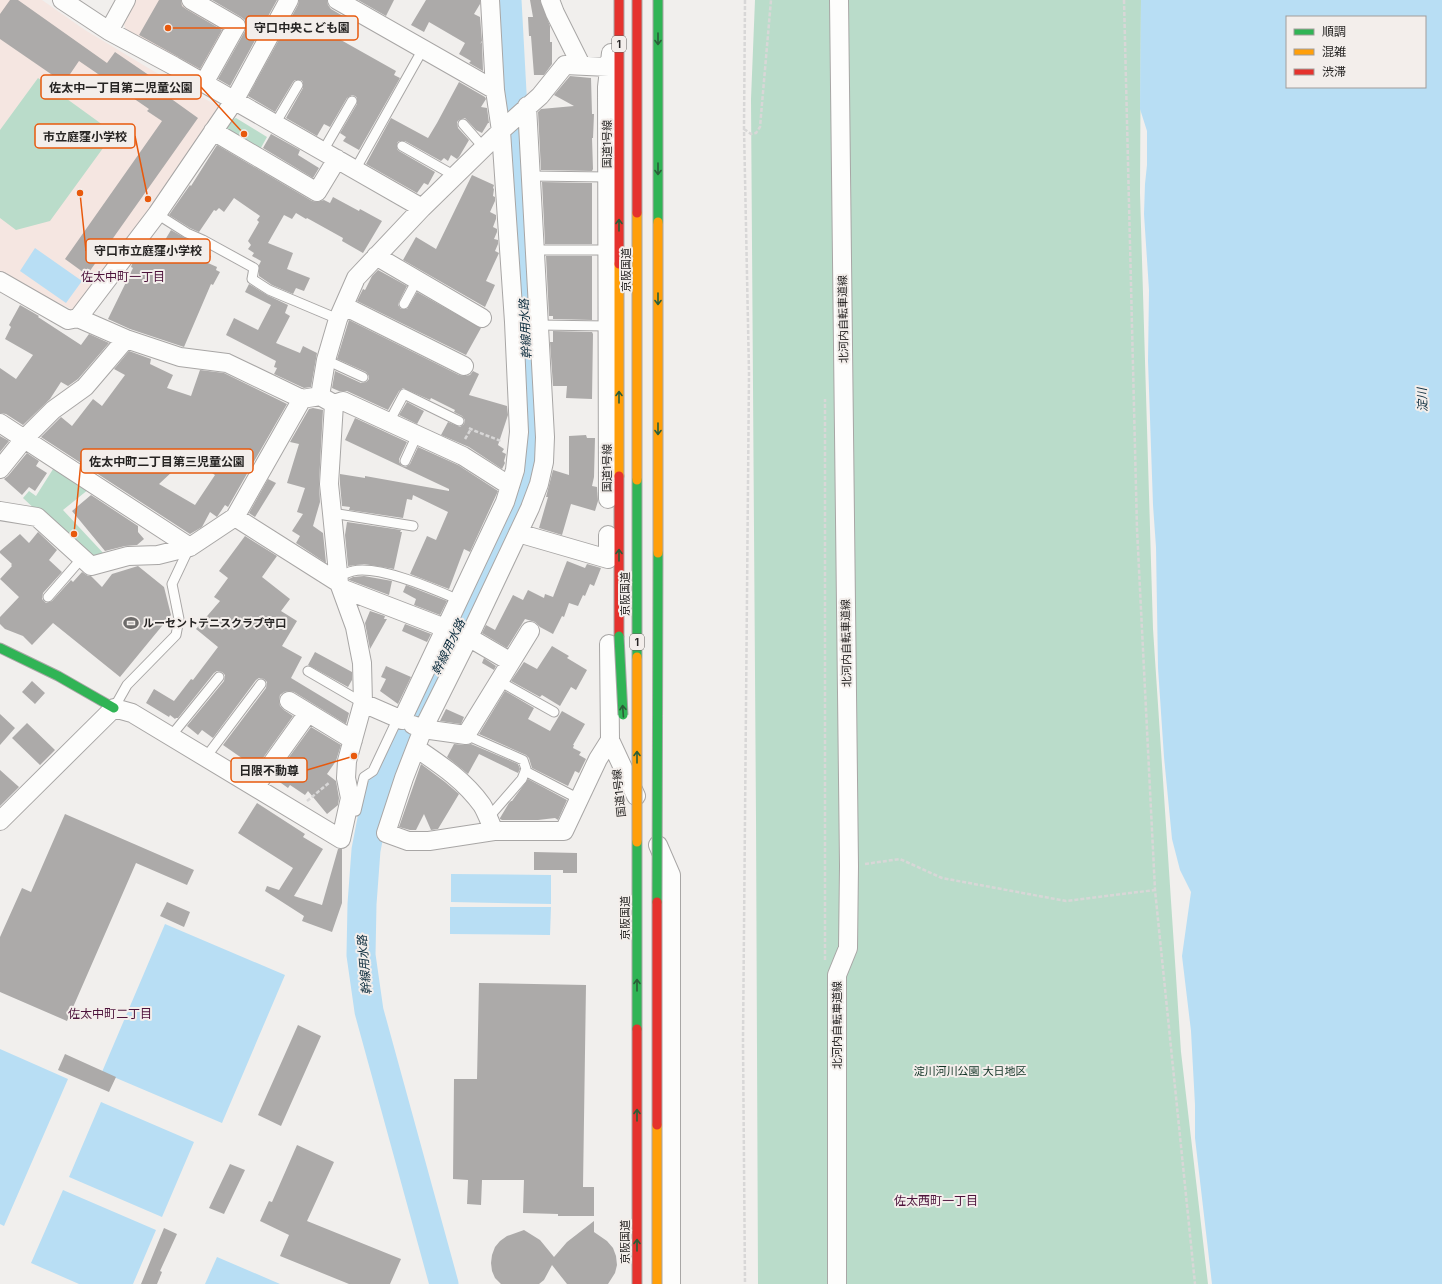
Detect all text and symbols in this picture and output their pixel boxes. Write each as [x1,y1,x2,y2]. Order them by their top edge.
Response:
callout: 守口中央こども園 [246,16,358,40]
legend [1286,16,1426,88]
text: 守口中央こども園 [254,20,350,35]
text: 順調 [1322,24,1346,39]
one-way arrow [654,32,662,45]
road number: 1 [612,36,626,52]
text: 混雑 [1322,44,1346,59]
text: 渋滞 [1322,64,1346,79]
callout: 佐太中一丁目第二児童公園 [41,75,201,99]
text: 佐太中一丁目第二児童公園 [49,80,193,95]
street label: 国道1号線 [600,120,614,168]
callout: 市立庭窪小学校 [35,124,135,148]
text: 市立庭窪小学校 [43,129,127,144]
one-way arrow [654,162,662,175]
one-way arrow [615,219,623,232]
callout: 守口市立庭窪小学校 [86,239,210,263]
text: 守口市立庭窪小学校 [94,243,202,258]
street label: 京阪国道 [619,248,633,292]
district label: 佐太中町一丁目 [81,269,165,284]
street label: 北河内自転車道線 [835,275,851,363]
one-way arrow [654,292,662,305]
water label: 幹線用水路 [516,298,534,359]
water label: 淀川 [1414,386,1430,412]
one-way arrow [615,391,623,404]
one-way arrow [654,422,662,435]
street label: 国道1号線 [600,444,614,492]
callout: 佐太中町二丁目第三児童公園 [81,449,253,473]
text: 佐太中町二丁目第三児童公園 [89,454,245,469]
one-way arrow [615,549,623,562]
street label: 京阪国道 [618,572,632,616]
street label: 北河内自転車道線 [838,599,854,687]
sports icon: ルーセントテニスクラブ守口 [122,614,140,632]
place label: ルーセントテニスクラブ守口 [143,616,286,630]
water label: 幹線用水路 [428,616,468,677]
road number: 1 [630,634,644,650]
one-way arrow [619,705,626,718]
one-way arrow [633,751,641,764]
callout: 日限不動尊 [231,758,307,782]
text: 日限不動尊 [239,763,299,778]
street label: 国道1号線 [610,768,628,818]
street label: 京阪国道 [618,896,632,940]
water label: 幹線用水路 [354,933,374,996]
one-way arrow [633,979,641,992]
street label: 北河内自転車道線 [830,981,844,1069]
district label: 佐太中町二丁目 [68,1006,152,1021]
park label: 淀川河川公園 大日地区 [913,1064,1027,1078]
one-way arrow [633,1109,641,1122]
district label: 佐太西町一丁目 [894,1193,978,1208]
street label: 京阪国道 [618,1220,632,1264]
one-way arrow [633,1239,641,1252]

